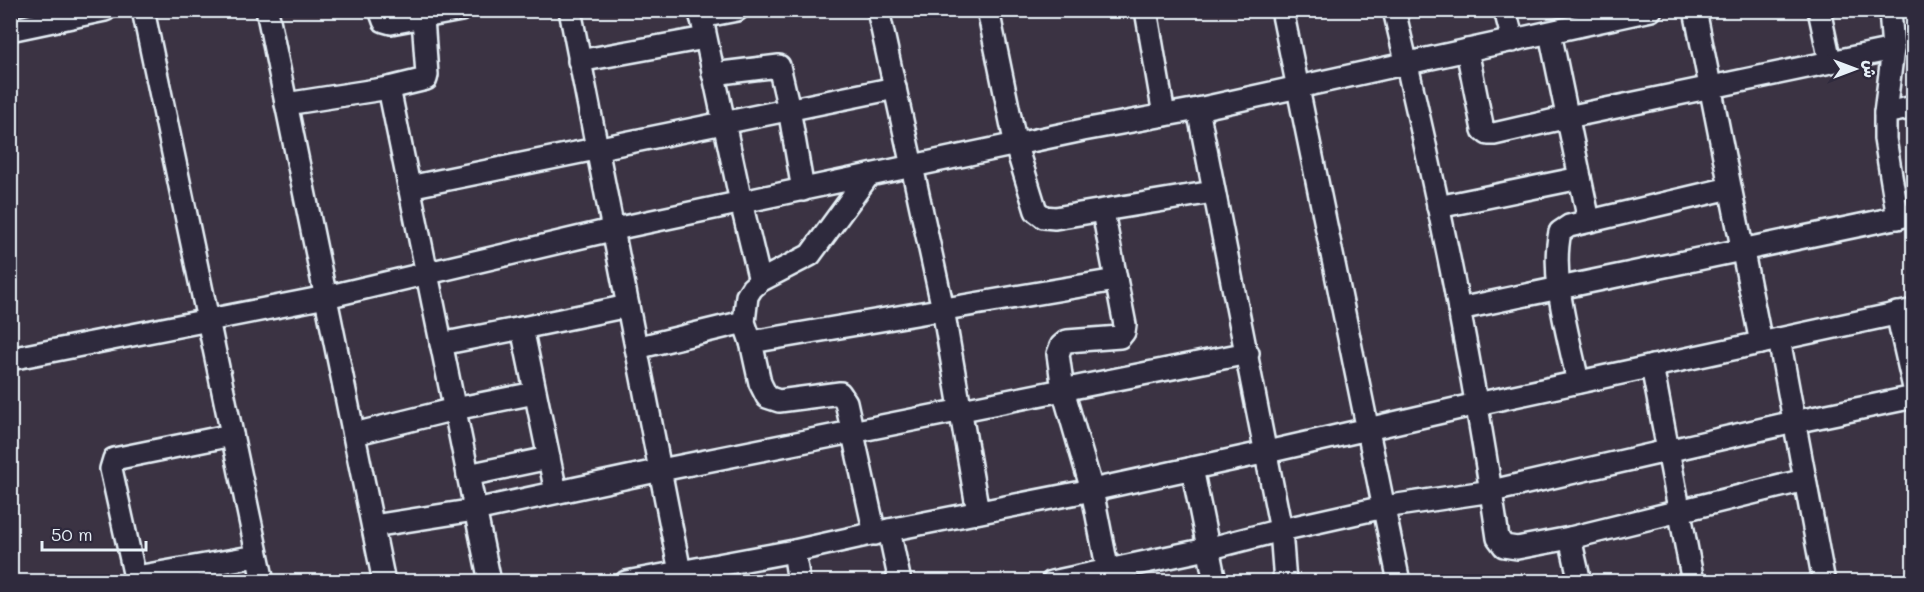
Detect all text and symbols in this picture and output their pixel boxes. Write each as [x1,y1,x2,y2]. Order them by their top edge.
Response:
north arrow [1825,39,1885,99]
text: ش [1860,60,1881,78]
scale bar [42,514,146,552]
text: 50 m [51,522,93,546]

